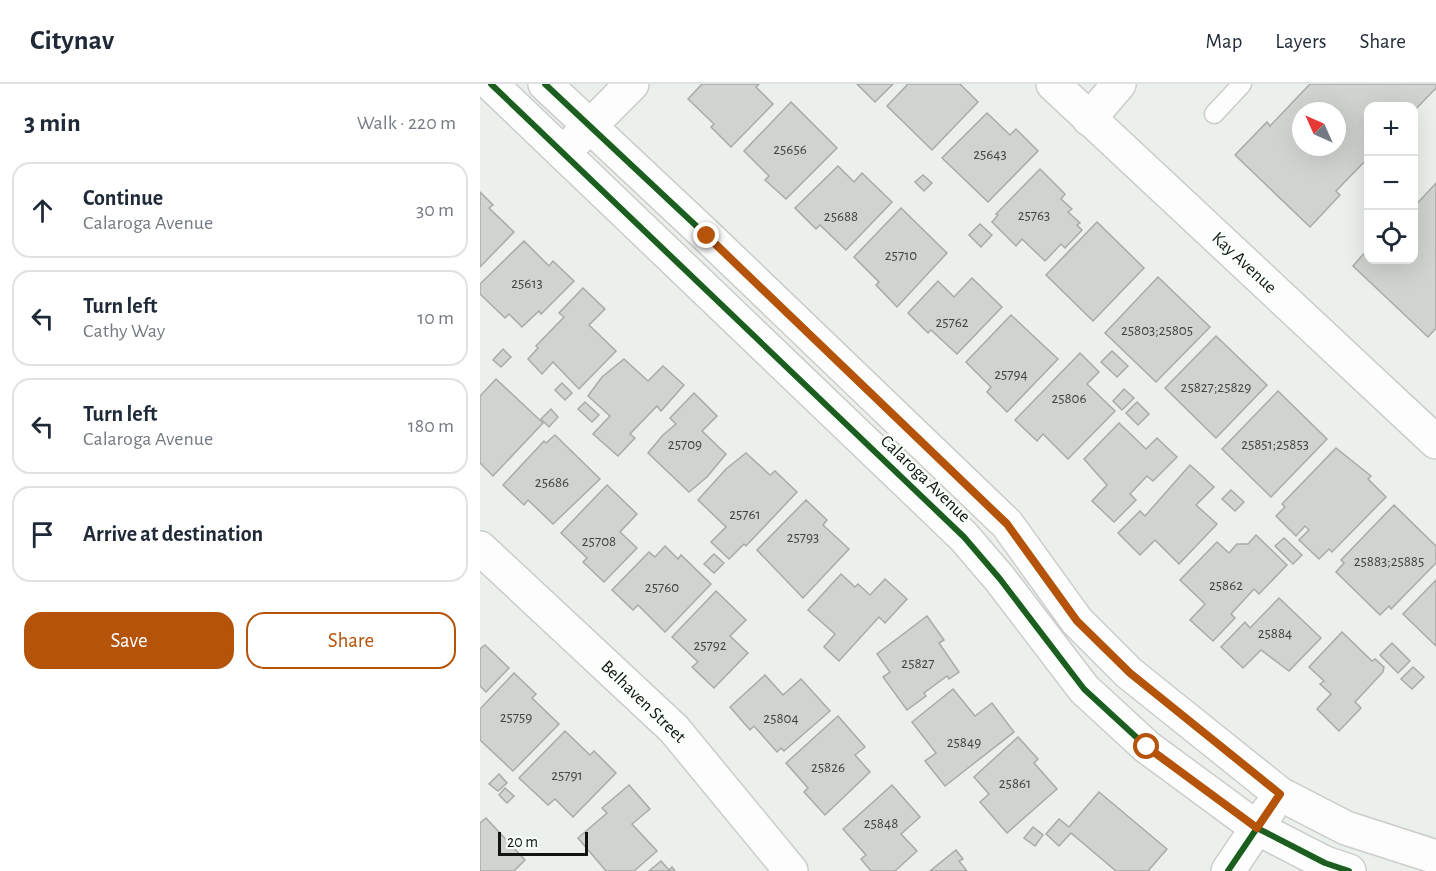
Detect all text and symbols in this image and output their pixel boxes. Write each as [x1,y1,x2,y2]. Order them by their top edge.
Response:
text: Citynav [30,27,114,55]
text: Map [1206,31,1242,52]
text: Layers [1275,31,1326,52]
text: Share [1359,31,1406,52]
north arrow [1292,102,1346,156]
map controls [1364,102,1418,264]
button: + [1364,102,1418,156]
text: 3 min [24,110,81,136]
text: Walk · 220 m [357,113,456,133]
house number: 25656 [773,142,807,157]
house number: 25643 [973,147,1007,162]
button: − [1364,156,1418,210]
text: Continue [83,187,163,209]
icon: ahead [26,194,59,227]
text: 30 m [416,200,454,220]
house number: 25763 [1018,208,1050,223]
house number: 25688 [824,209,858,224]
button: locate [1364,210,1418,264]
text: Calaroga Avenue [83,213,213,233]
route end [693,222,719,248]
street label: Kay Avenue [1208,229,1280,297]
house number: 25710 [885,248,917,263]
house number: 25613 [511,276,543,291]
text: Turn left [83,295,157,317]
icon: left [26,302,59,335]
text: 10 m [417,308,454,328]
house number: 25762 [935,315,969,330]
text: Cathy Way [83,321,165,341]
house number: 25803;25805 [1121,323,1193,338]
house number: 25794 [994,367,1028,382]
house number: 25827;25829 [1181,380,1251,395]
house number: 25806 [1051,391,1087,406]
text: Turn left [83,403,157,425]
icon: left [26,410,59,443]
text: 180 m [408,416,454,436]
text: Calaroga Avenue [83,429,213,449]
street label: Calaroga Avenue [877,432,973,526]
house number: 25709 [668,437,702,452]
house number: 25851;25853 [1241,437,1309,452]
house number: 25686 [535,475,569,490]
house number: 25761 [729,507,761,522]
icon: arrive [26,518,59,551]
text: Arrive at destination [83,523,263,545]
house number: 25793 [787,530,819,545]
house number: 25708 [582,534,616,549]
house number: 25883;25885 [1354,554,1424,569]
house number: 25862 [1209,578,1243,593]
house number: 25760 [645,580,679,595]
button: Save [24,612,234,669]
button: Share [246,612,456,669]
house number: 25884 [1258,626,1292,641]
house number: 25792 [693,638,727,653]
house number: 25827 [901,656,935,671]
street label: Belhaven Street [597,657,689,747]
house number: 25759 [500,710,532,725]
house number: 25804 [763,711,799,726]
route start [1133,733,1159,759]
house number: 25849 [947,735,981,750]
house number: 25826 [811,760,845,775]
house number: 25791 [551,768,583,783]
house number: 25861 [999,776,1031,791]
house number: 25848 [864,816,898,831]
scale bar [498,829,588,856]
text: 20 m [507,834,538,850]

